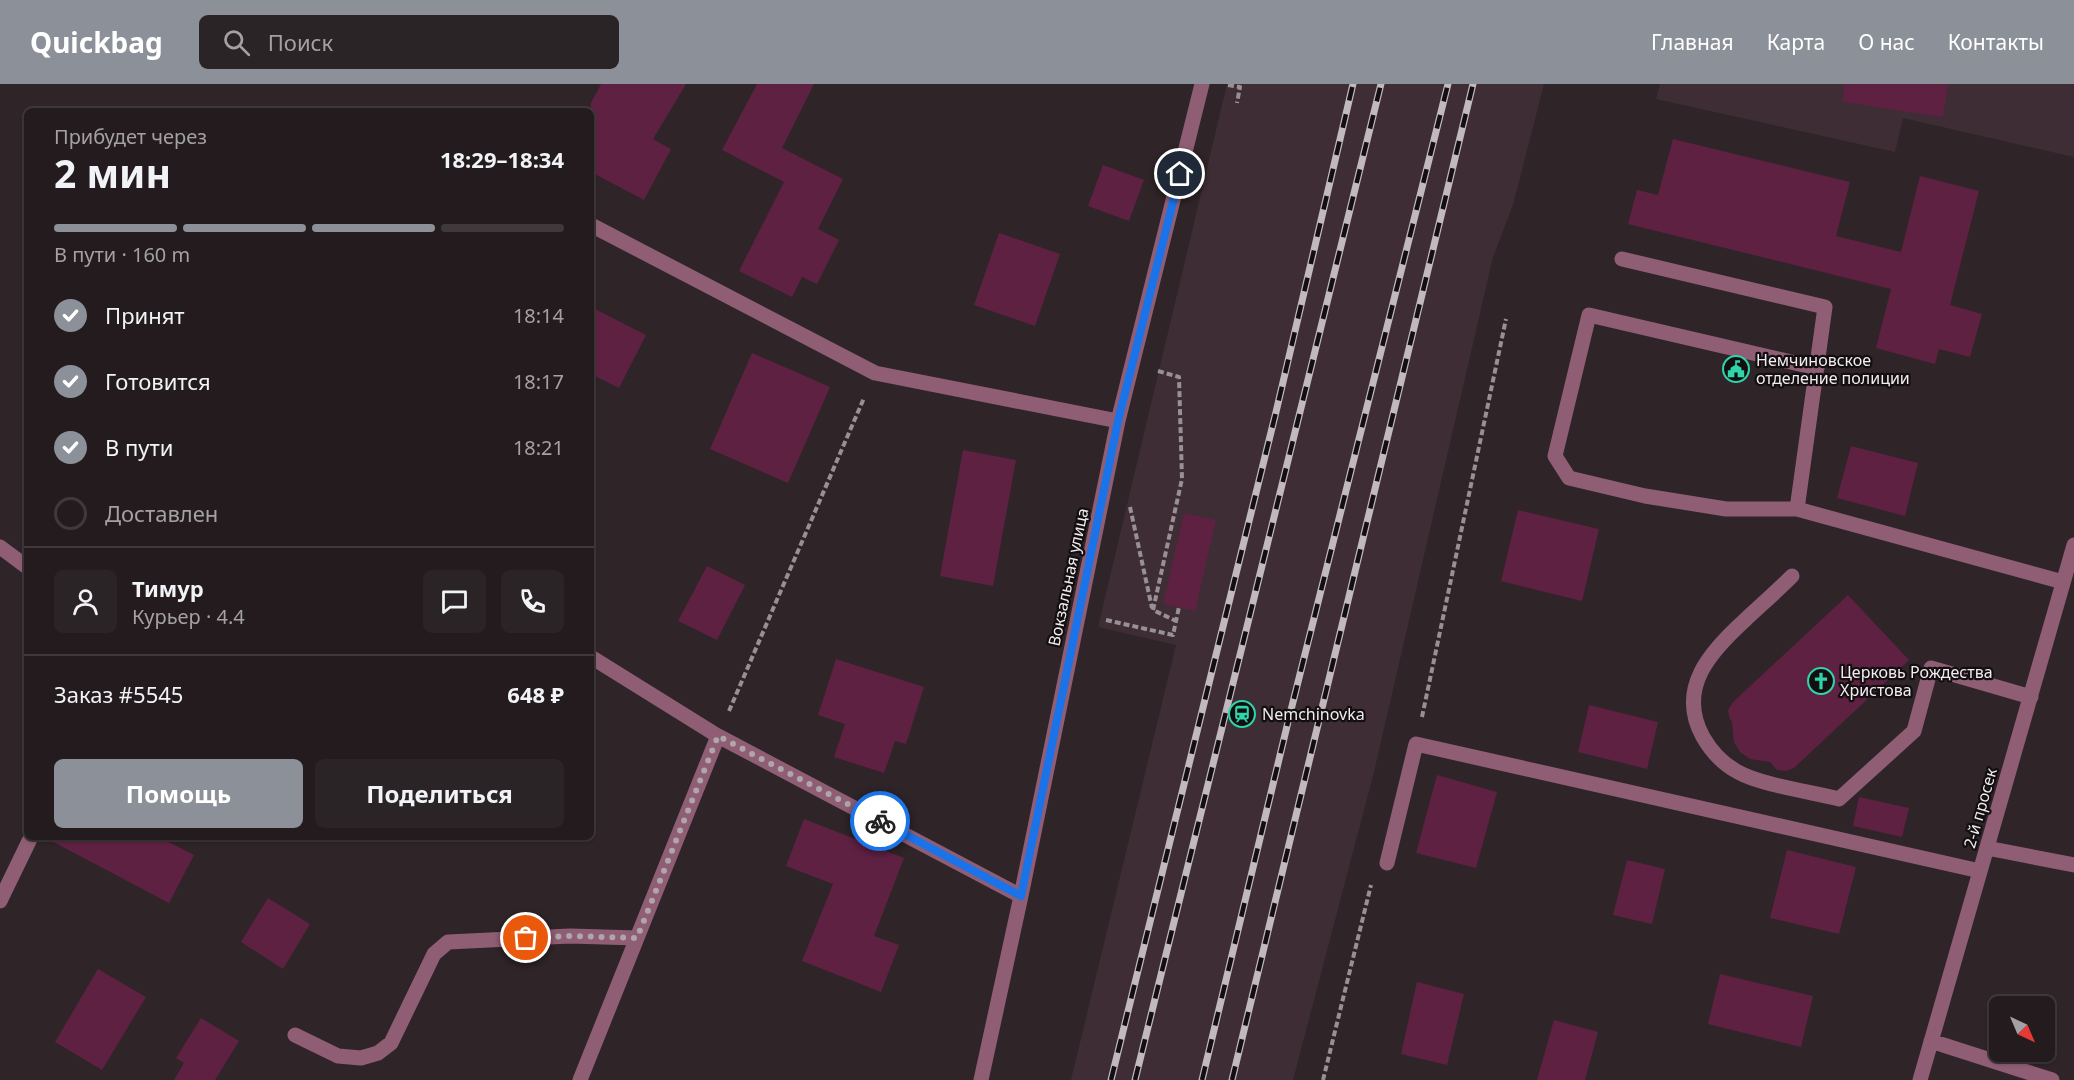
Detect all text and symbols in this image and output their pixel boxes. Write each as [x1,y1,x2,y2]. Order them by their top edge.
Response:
search box [199,15,619,69]
text: Quickbag [30,23,163,61]
icon: search [220,26,253,59]
text: Поиск [268,27,333,57]
text: Главная [1651,28,1734,56]
text: Карта [1767,28,1825,56]
text: О нас [1858,28,1915,56]
text: Контакты [1948,28,2044,56]
text: Прибудет через [54,123,207,150]
text: 18:29–18:34 [440,144,564,174]
text: 2 мин [54,146,171,199]
pin [1154,148,1205,199]
icon: home [1163,157,1196,190]
text: В пути · 160 m [54,241,190,268]
icon: check [54,299,87,332]
text: Принят [105,300,185,330]
text: 18:14 [513,302,564,329]
place label: Немчиновское отделение полиции [1756,349,1910,389]
public building icon: Немчиновское отделение полиции [1721,354,1751,384]
icon: check [54,365,87,398]
text: Готовится [105,366,211,396]
text: 18:17 [513,368,564,395]
icon: check [54,431,87,464]
text: В пути [105,432,173,462]
text: 18:21 [513,434,564,461]
text: Доставлен [105,498,218,528]
street label: Вокзальная улица [1043,506,1093,648]
button: person [54,570,117,633]
button: chat [423,570,486,633]
button: phone [501,570,564,633]
text: Тимур [132,573,204,603]
text: Курьер · 4.4 [132,603,245,630]
place label: Церковь Рождества Христова [1840,661,1993,701]
church icon: Церковь Рождества Христова [1806,666,1836,696]
text: Заказ #5545 [54,679,183,709]
text: 648 ₽ [507,679,564,709]
station icon: Nemchinovka [1227,699,1257,729]
place label: Nemchinovka [1262,703,1365,725]
button: Помощь [54,759,303,828]
button: Поделиться [315,759,564,828]
street label: 2-й просек [1958,765,2002,851]
courier [850,791,910,851]
icon: bike [864,805,897,838]
pin [500,912,551,963]
icon: bag [509,921,542,954]
north arrow [1989,996,2055,1062]
map controls [1989,996,2055,1062]

